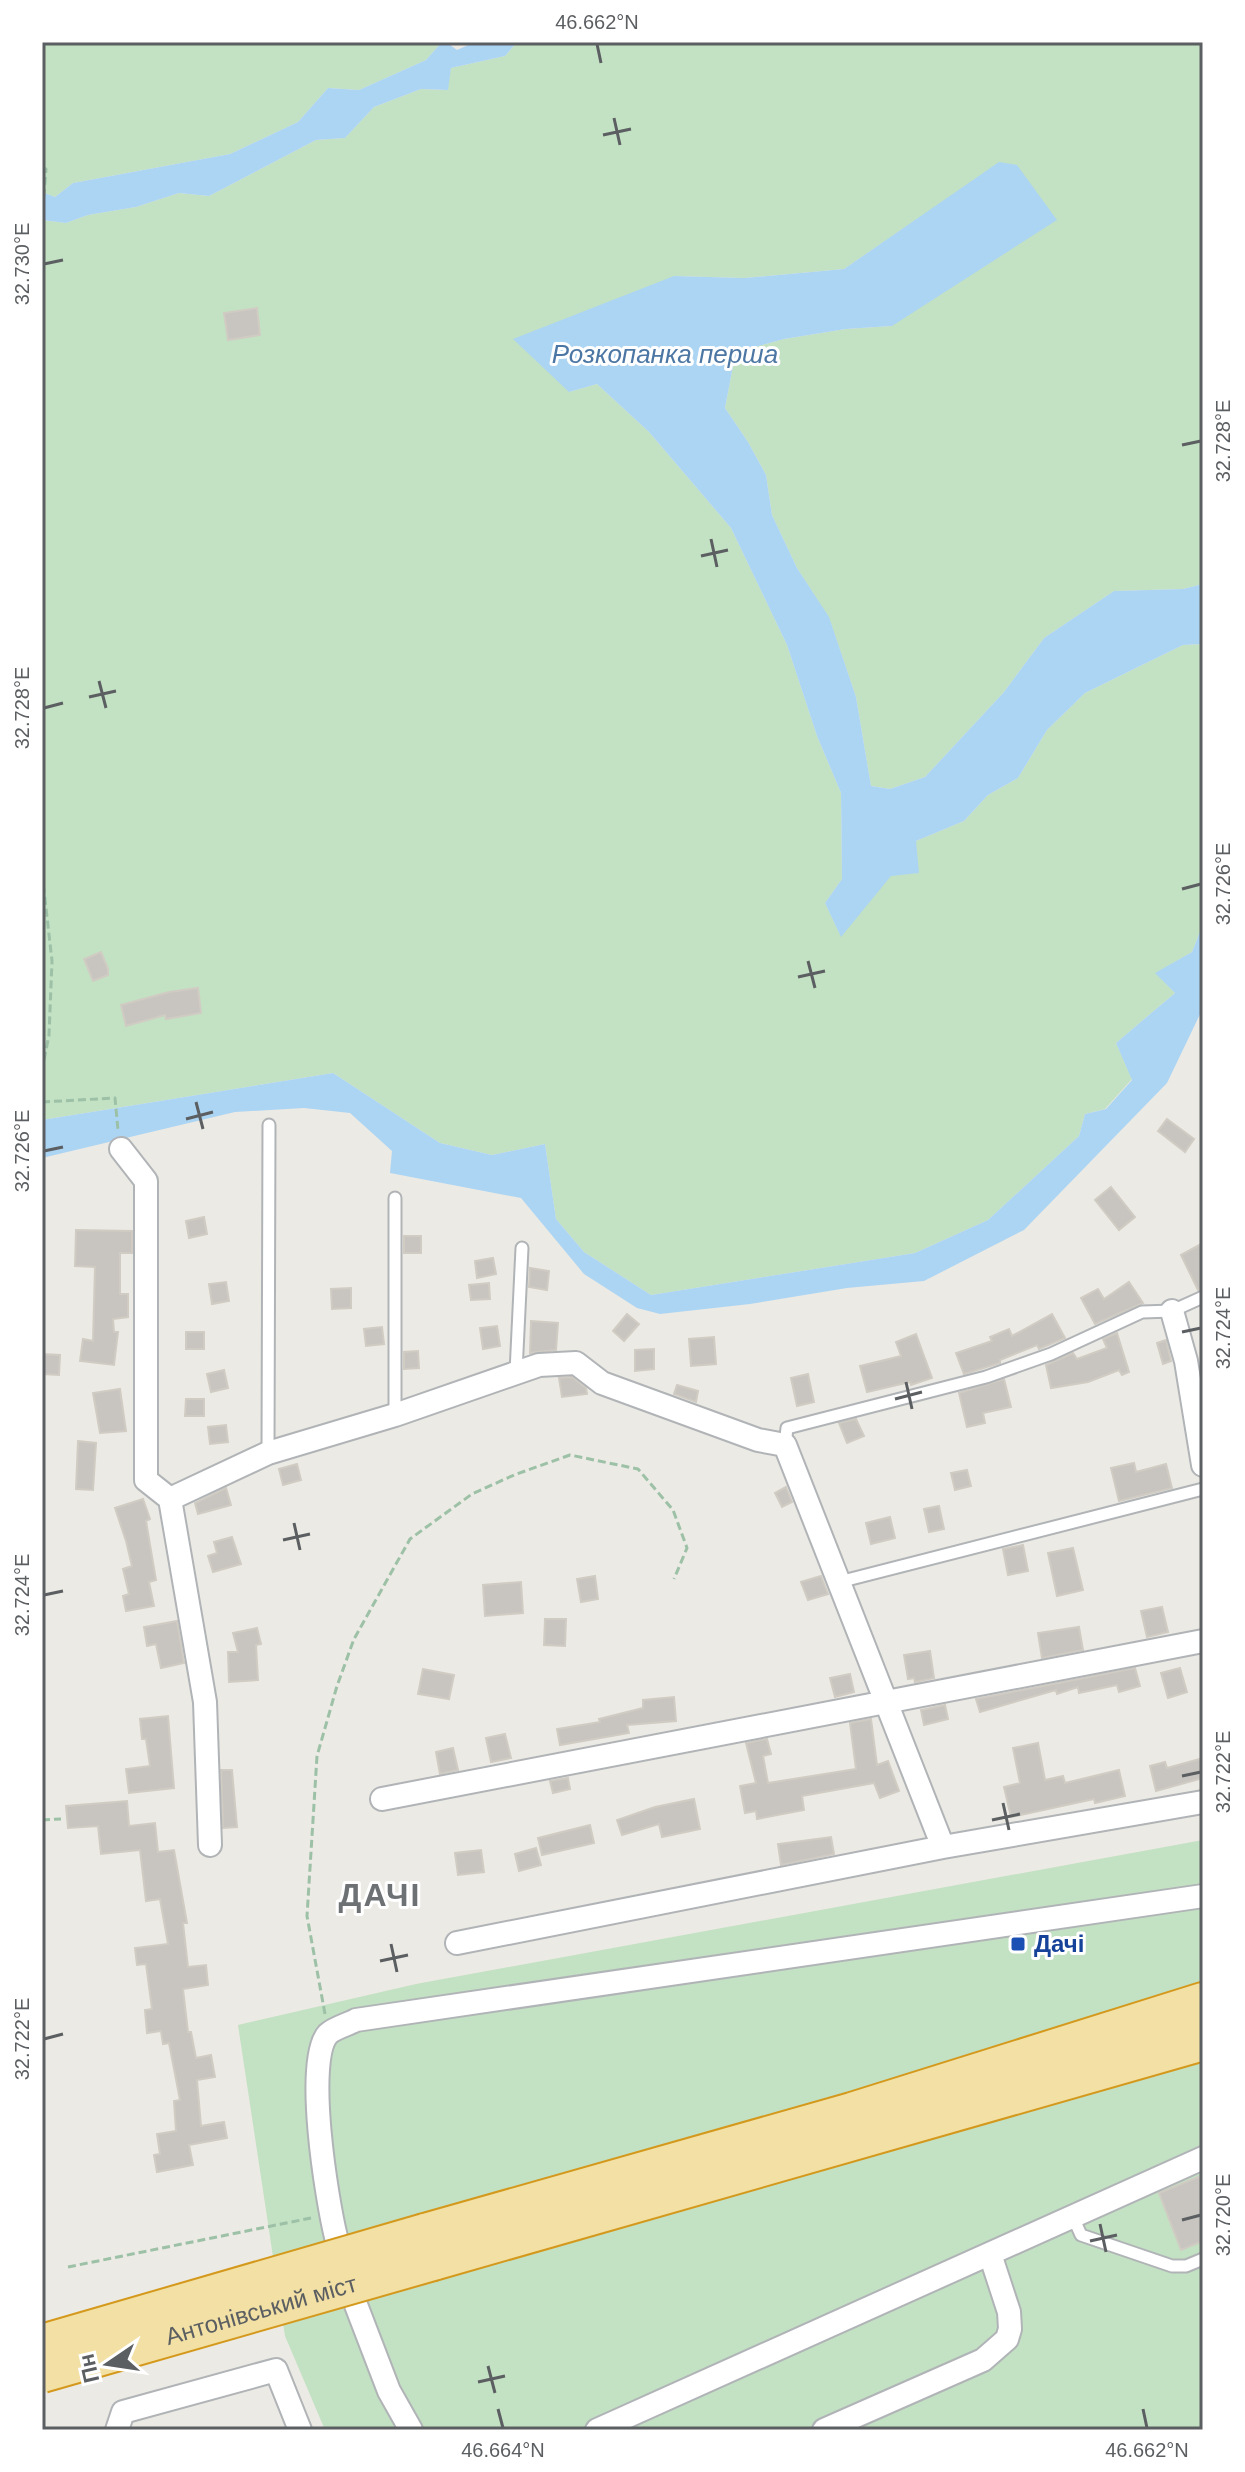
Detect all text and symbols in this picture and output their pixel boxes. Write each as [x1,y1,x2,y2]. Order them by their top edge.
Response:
text: 46.662°N [555,11,639,33]
text: 32.730°E [11,223,33,305]
water label: Розкопанка перша [552,339,778,369]
text: 32.728°E [1212,400,1234,482]
text: 32.728°E [11,667,33,749]
text: 32.726°E [1212,843,1234,925]
text: 32.726°E [11,1110,33,1192]
text: 32.724°E [1212,1287,1234,1369]
text: 32.724°E [11,1554,33,1636]
text: 32.722°E [1212,1731,1234,1813]
district label: ДАЧІ [339,1877,421,1913]
place label: Дачі [1034,1930,1084,1957]
marker: Дачі [1009,1935,1027,1953]
text: 32.722°E [11,1998,33,2080]
text: 32.720°E [1212,2174,1234,2256]
street label: Антонівський міст [162,2270,360,2350]
north arrow [68,2324,148,2404]
text: Пн [74,2351,104,2385]
text: 46.664°N [461,2439,545,2461]
text: 46.662°N [1105,2439,1189,2461]

